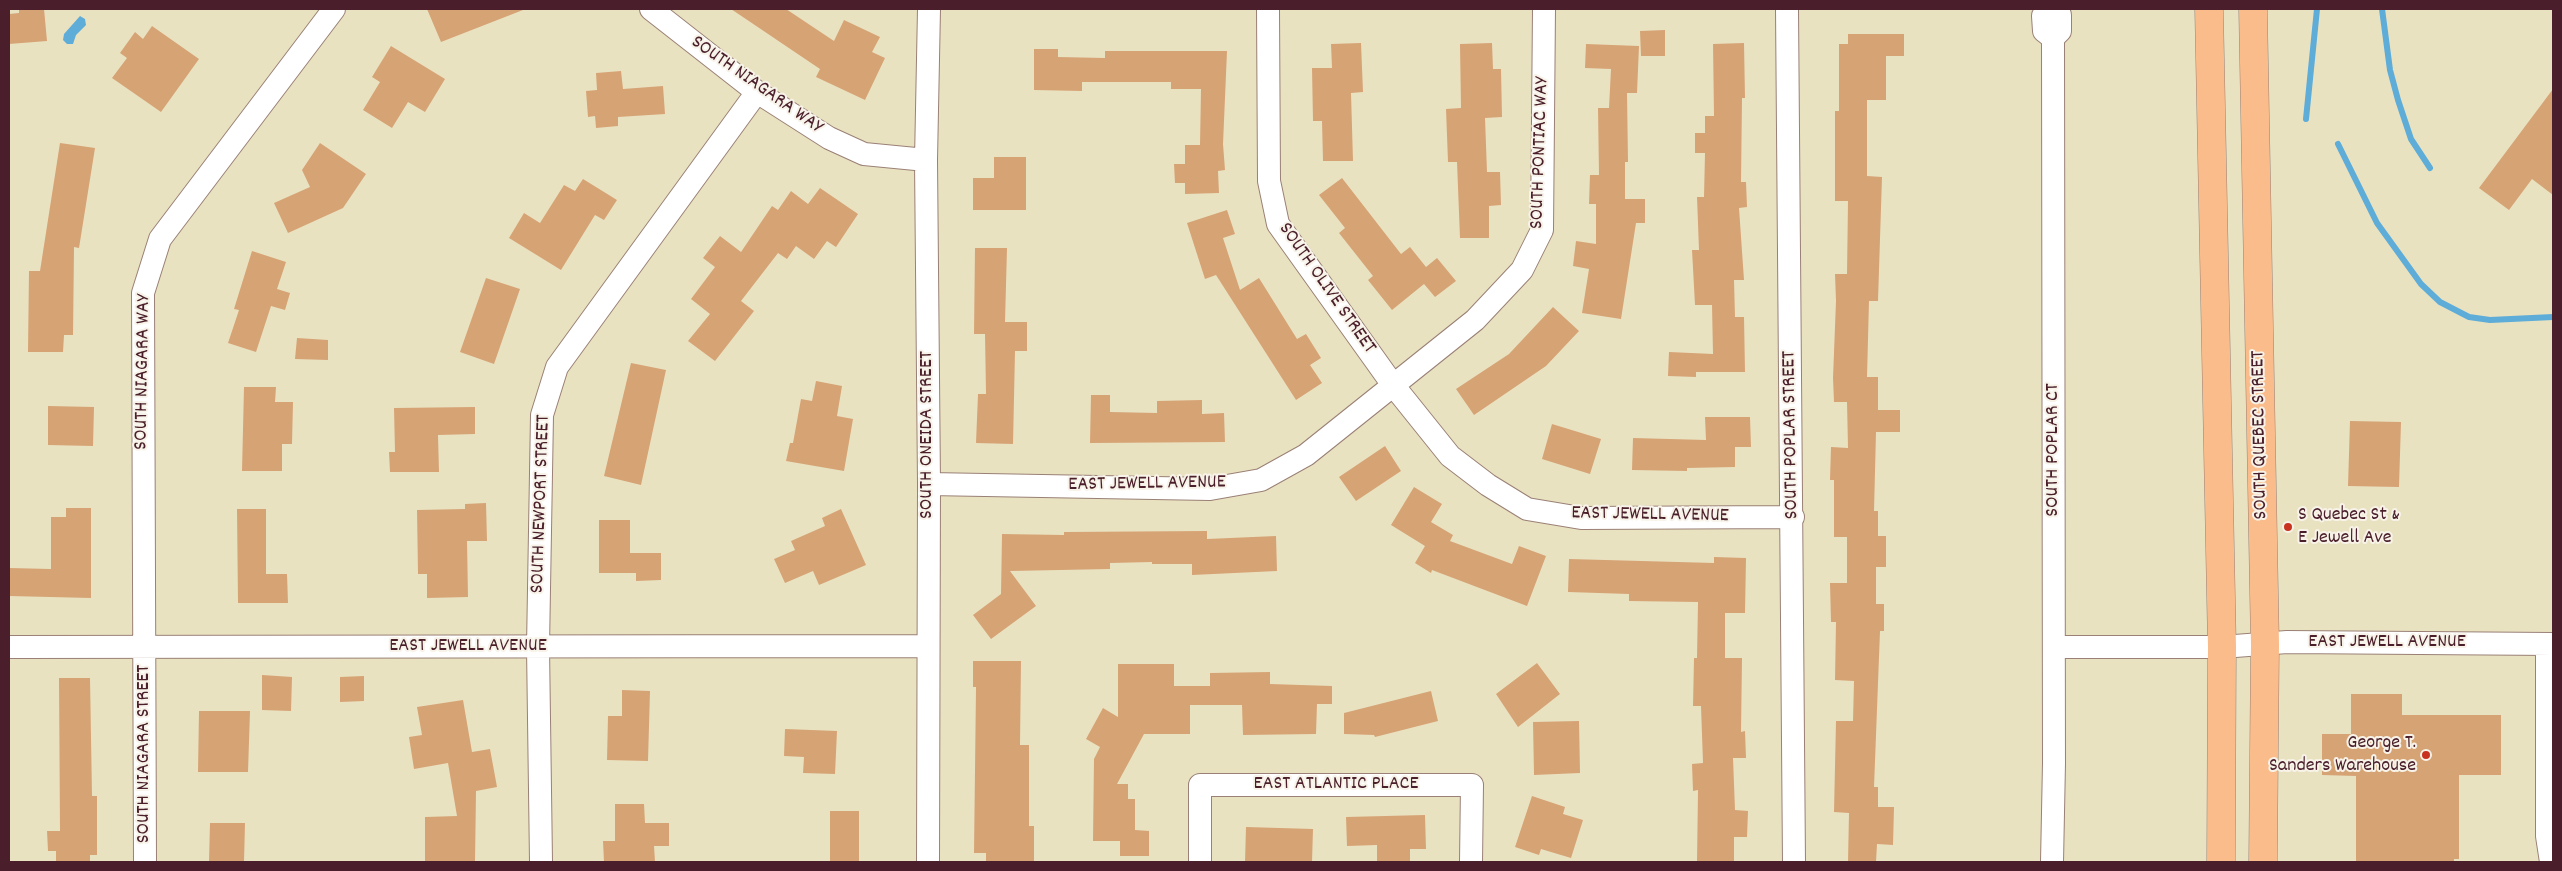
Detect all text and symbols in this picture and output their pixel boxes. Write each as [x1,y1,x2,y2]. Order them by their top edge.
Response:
street label: SOUTH NIAGARA WAY [685,32,827,140]
street label: SOUTH PONTIAC WAY [1526,76,1556,230]
street label: SOUTH OLIVE STREET [1272,219,1380,359]
street label: SOUTH NIAGARA WAY [131,294,157,450]
street label: SOUTH QUEBEC STREET [2248,350,2274,520]
street label: SOUTH ONEIDA STREET [916,351,940,519]
street label: SOUTH POPLAR STREET [1779,351,1805,519]
street label: SOUTH POPLAR CT [2042,383,2066,517]
street label: SOUTH NEWPORT STREET [527,414,557,594]
street label: EAST JEWELL AVENUE [1068,472,1226,498]
street label: EAST JEWELL AVENUE [1571,503,1729,529]
place label: S Quebec St & E Jewell Ave [2298,504,2400,551]
marker: S Quebec St & E Jewell Ave [2282,521,2294,533]
street label: EAST JEWELL AVENUE [2308,631,2466,655]
street label: EAST JEWELL AVENUE [389,635,547,659]
street label: SOUTH NIAGARA STREET [133,665,157,843]
place label: George T. Sanders Warehouse [2269,732,2416,779]
marker: George T. Sanders Warehouse [2420,749,2432,761]
street label: EAST ATLANTIC PLACE [1253,773,1419,797]

